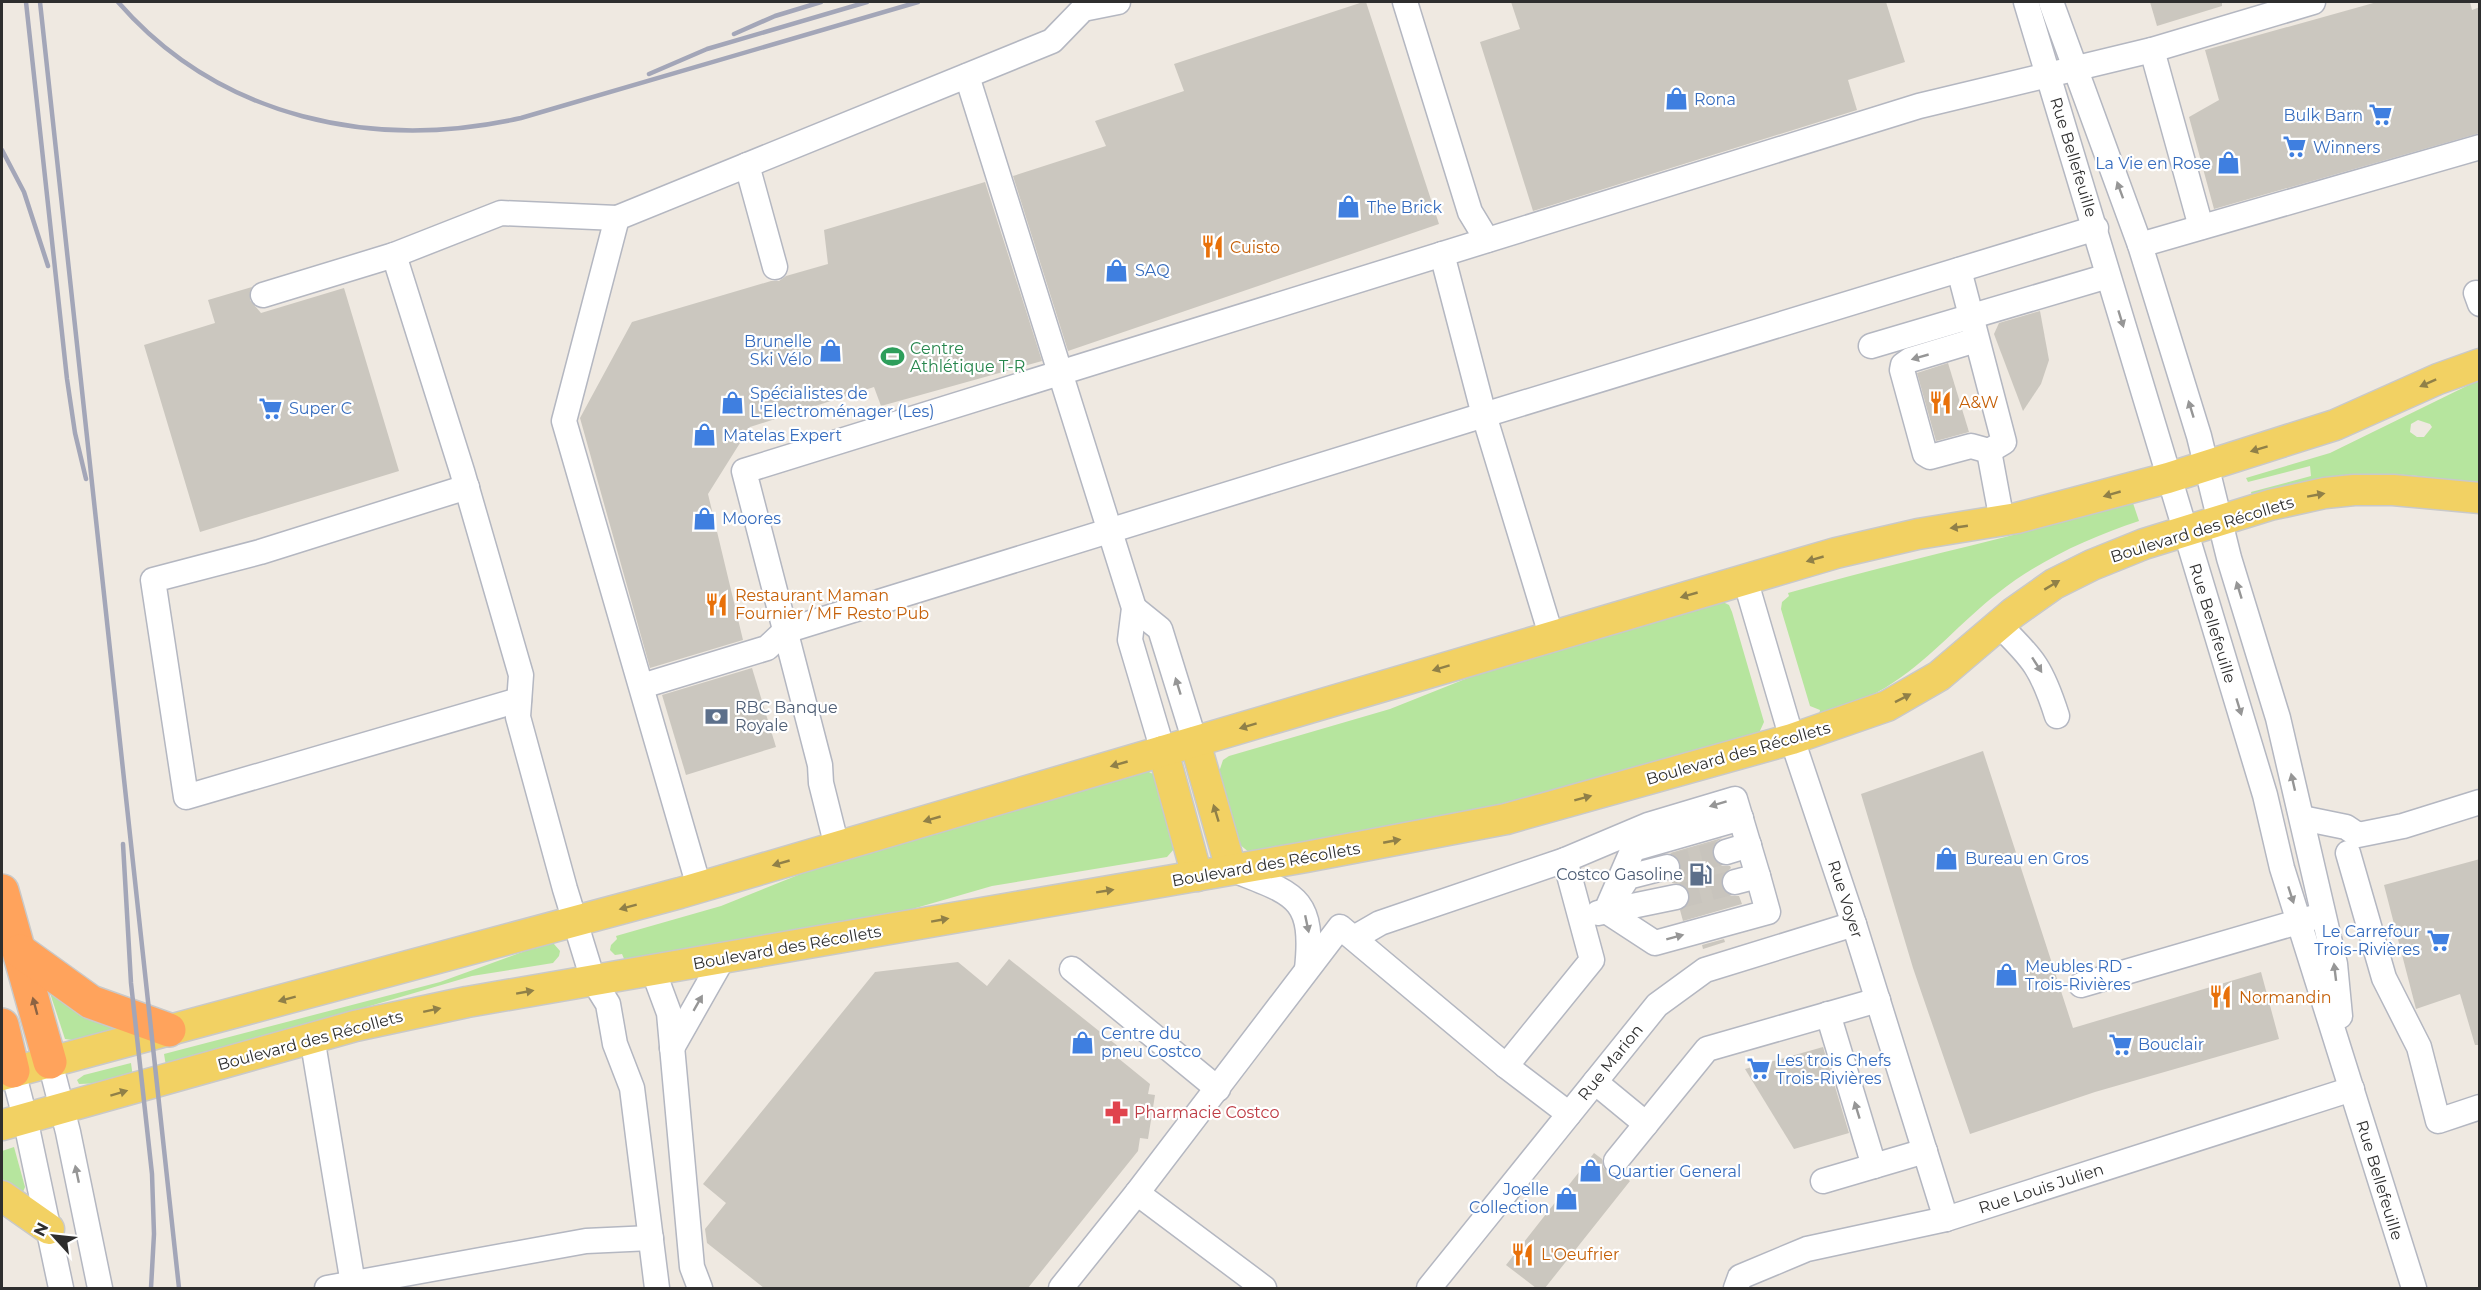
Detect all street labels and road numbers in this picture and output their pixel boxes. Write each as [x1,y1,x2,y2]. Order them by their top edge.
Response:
street label: Rue Bellefeuille [2046,95,2101,219]
street label: Boulevard des Récollets [2108,492,2296,566]
street label: Rue Bellefeuille [2185,561,2240,685]
street label: Boulevard des Récollets [1644,718,1833,789]
street label: Boulevard des Récollets [1170,839,1362,890]
street label: Rue Voyer [1824,858,1867,941]
street label: Boulevard des Récollets [691,922,883,973]
street label: Boulevard des Récollets [215,1007,405,1074]
street label: Rue Marion [1574,1020,1647,1104]
street label: Rue Bellefeuille [2352,1118,2407,1242]
street label: Rue Louis Julien [1976,1159,2106,1218]

